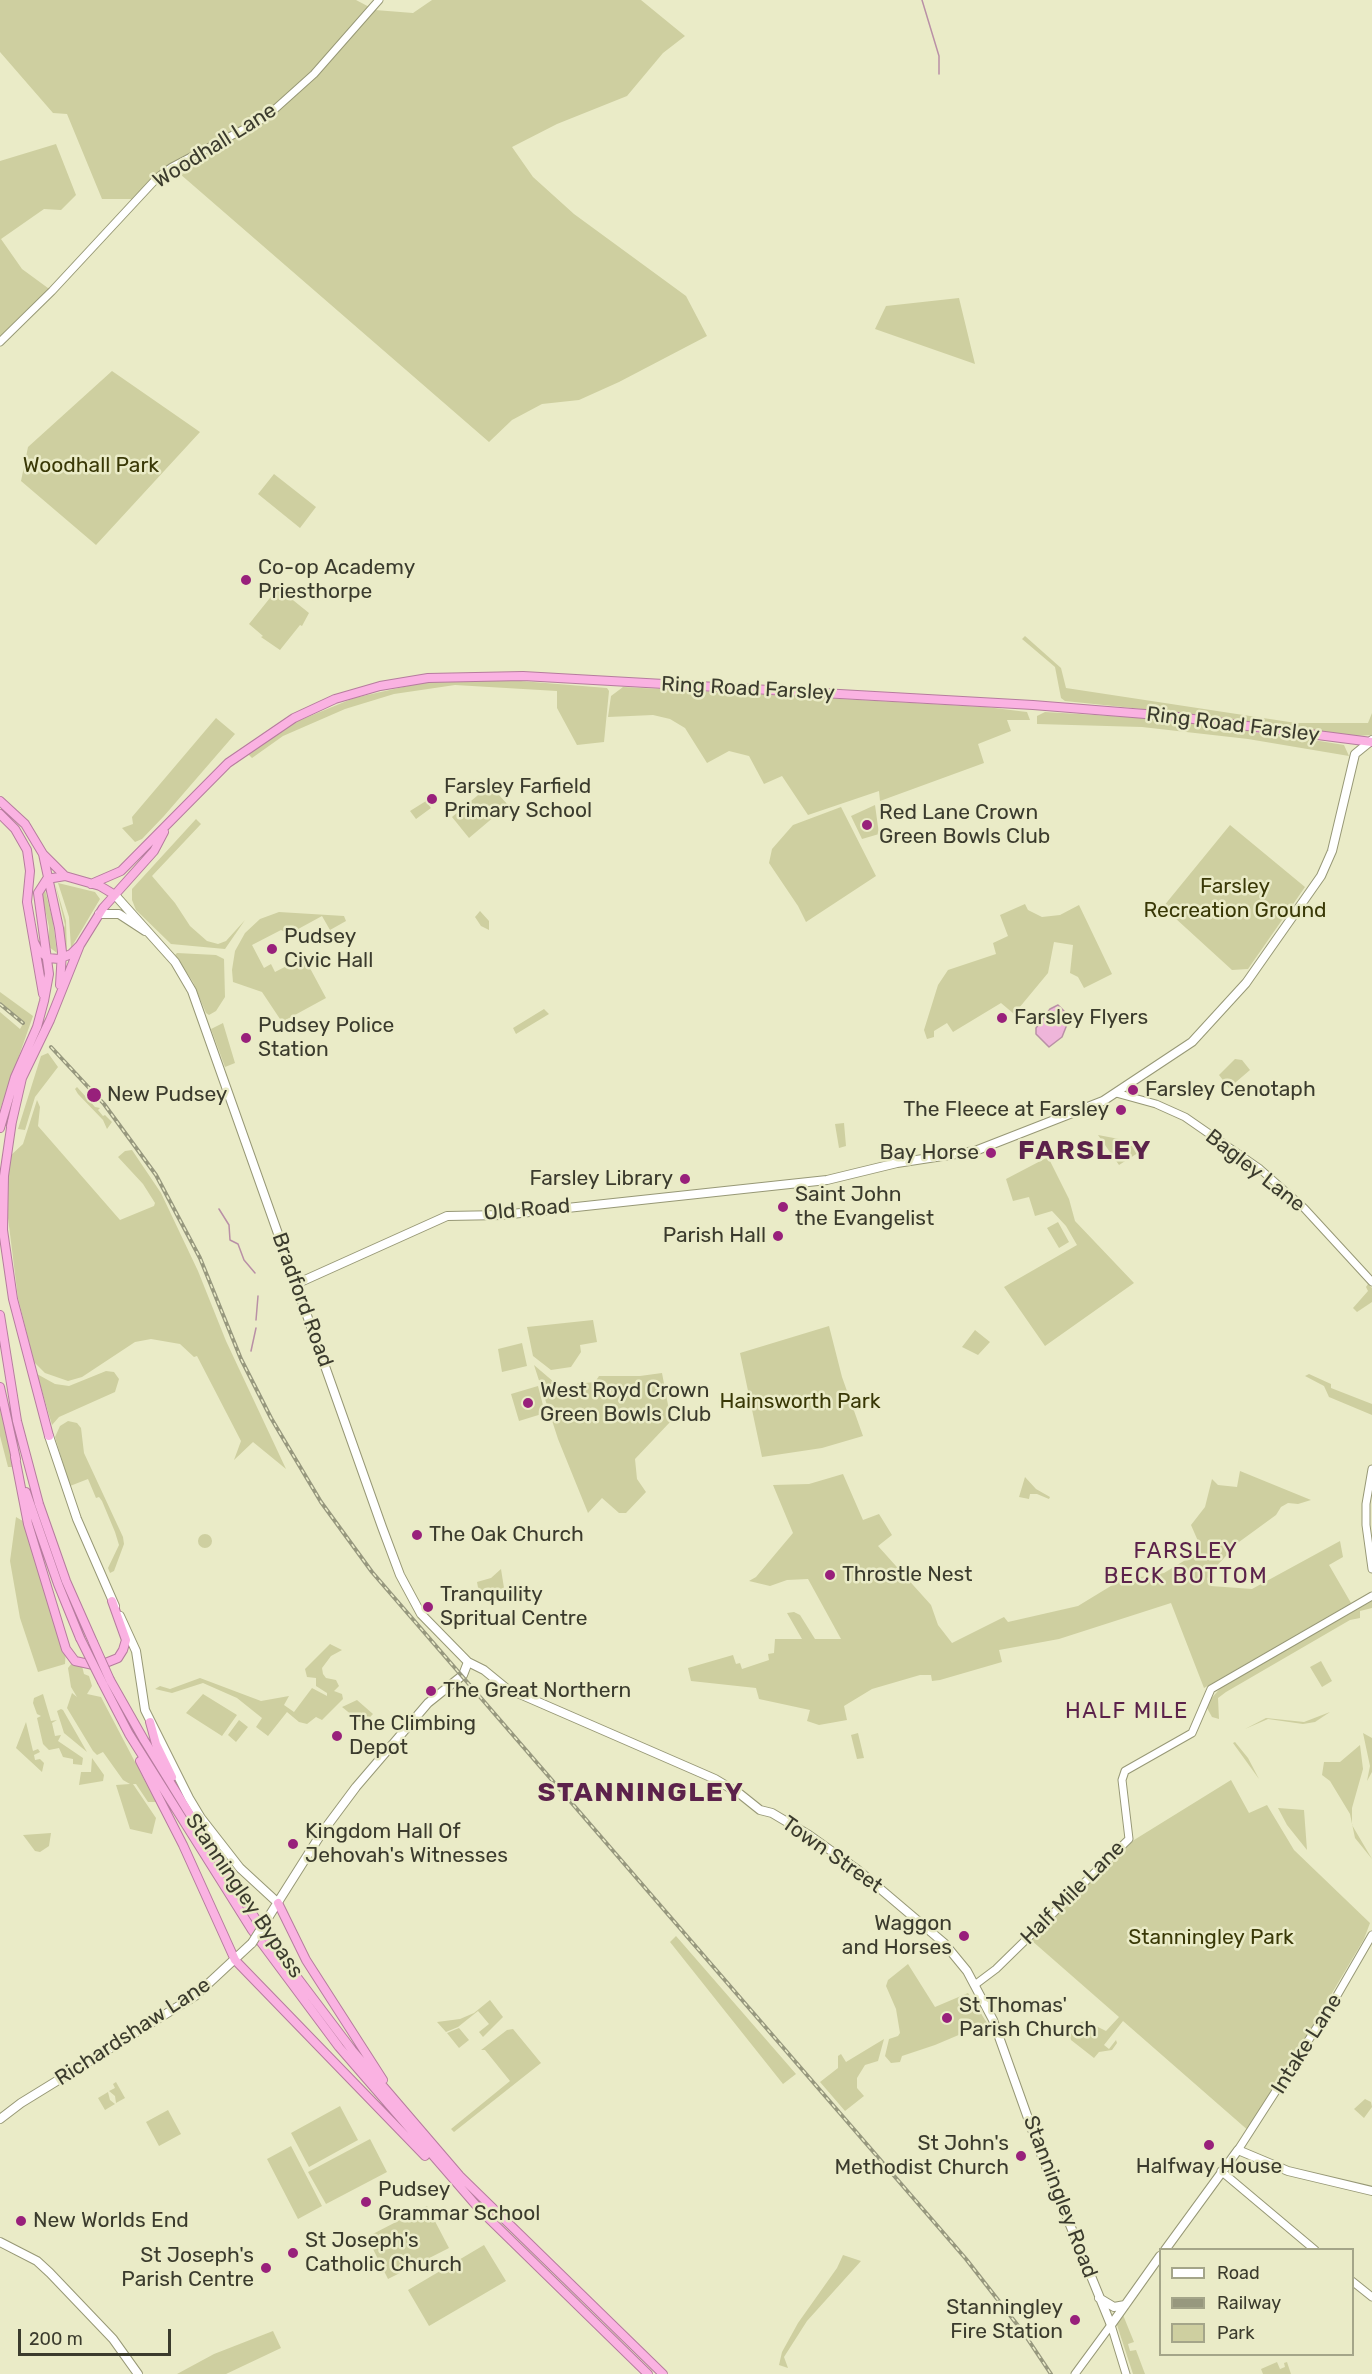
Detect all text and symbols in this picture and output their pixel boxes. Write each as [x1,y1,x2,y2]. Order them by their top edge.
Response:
street label: Woodhall Lane [149,98,281,194]
park label: Woodhall Park [23,453,159,479]
place label: Co-op Academy Priesthorpe [258,555,415,605]
marker: Co-op Academy Priesthorpe [239,573,253,587]
street label: Ring Road Farsley [660,672,836,706]
street label: Ring Road Farsley [1145,702,1321,748]
place label: Farsley Farfield Primary School [444,774,592,824]
marker: Farsley Farfield Primary School [425,792,439,806]
place label: Red Lane Crown Green Bowls Club [879,800,1050,850]
marker: Red Lane Crown Green Bowls Club [860,818,874,832]
park label: Farsley Recreation Ground [1143,874,1327,924]
place label: Pudsey Civic Hall [284,924,373,974]
marker: Pudsey Civic Hall [265,942,279,956]
place label: Farsley Flyers [1014,1005,1148,1031]
marker: Farsley Flyers [995,1011,1009,1025]
place label: Pudsey Police Station [258,1013,394,1063]
marker: Pudsey Police Station [239,1031,253,1045]
place label: Farsley Cenotaph [1145,1077,1316,1103]
place label: New Pudsey [107,1082,227,1108]
marker: Farsley Cenotaph [1126,1083,1140,1097]
marker: New Pudsey [85,1086,103,1104]
place label: The Fleece at Farsley [903,1097,1109,1123]
marker: The Fleece at Farsley [1114,1103,1128,1117]
street label: Bagley Lane [1200,1124,1310,1218]
district label: FARSLEY [1018,1135,1152,1167]
place label: Bay Horse [879,1140,979,1166]
marker: Bay Horse [984,1146,998,1160]
place label: Farsley Library [529,1166,673,1192]
marker: Farsley Library [678,1172,692,1186]
place label: Saint John the Evangelist [795,1182,934,1232]
street label: Old Road [483,1194,571,1226]
marker: Saint John the Evangelist [776,1200,790,1214]
place label: Parish Hall [663,1223,766,1249]
street label: Bradford Road [266,1229,338,1371]
marker: Parish Hall [771,1229,785,1243]
place label: West Royd Crown Green Bowls Club [540,1378,711,1428]
park label: Hainsworth Park [719,1389,881,1415]
marker: West Royd Crown Green Bowls Club [521,1396,535,1410]
place label: The Oak Church [429,1522,584,1548]
marker: The Oak Church [410,1528,424,1542]
district label: FARSLEY BECK BOTTOM [1104,1539,1268,1591]
place label: Throstle Nest [842,1562,973,1588]
marker: Throstle Nest [823,1568,837,1582]
place label: Tranquility Spritual Centre [440,1582,587,1632]
marker: Tranquility Spritual Centre [421,1600,435,1614]
place label: The Great Northern [443,1678,631,1704]
marker: The Great Northern [424,1684,438,1698]
district label: HALF MILE [1065,1699,1189,1725]
place label: The Climbing Depot [349,1711,476,1761]
marker: The Climbing Depot [330,1729,344,1743]
district label: STANNINGLEY [538,1777,744,1809]
street label: Stanningley Bypass [180,1809,308,1983]
street label: Town Street [777,1811,887,1899]
place label: Kingdom Hall Of Jehovah's Witnesses [305,1819,508,1869]
street label: Half Mile Lane [1016,1836,1130,1950]
marker: Kingdom Hall Of Jehovah's Witnesses [286,1837,300,1851]
place label: Waggon and Horses [842,1911,952,1961]
park label: Stanningley Park [1128,1925,1294,1951]
marker: Waggon and Horses [957,1929,971,1943]
street label: Richardshaw Lane [51,1972,215,2092]
street label: Intake Lane [1266,1989,1348,2099]
place label: St Thomas' Parish Church [959,1993,1097,2043]
marker: St Thomas' Parish Church [940,2011,954,2025]
street label: Stanningley Road [1017,2112,1103,2282]
place label: St John's Methodist Church [834,2131,1009,2181]
marker: Halfway House [1202,2138,1216,2152]
marker: St John's Methodist Church [1014,2149,1028,2163]
place label: Halfway House [1136,2154,1282,2180]
place label: Pudsey Grammar School [378,2177,540,2227]
marker: Pudsey Grammar School [359,2195,373,2209]
place label: New Worlds End [33,2208,189,2234]
marker: New Worlds End [14,2214,28,2228]
place label: St Joseph's Catholic Church [305,2228,462,2278]
place label: St Joseph's Parish Centre [121,2243,254,2293]
marker: St Joseph's Catholic Church [286,2246,300,2260]
legend [1159,2248,1354,2356]
marker: St Joseph's Parish Centre [259,2261,273,2275]
text: Road [1217,2262,1260,2284]
text: Railway [1217,2292,1281,2314]
place label: Stanningley Fire Station [946,2295,1063,2345]
marker: Stanningley Fire Station [1068,2313,1082,2327]
scale bar [21,2317,174,2355]
text: Park [1217,2322,1254,2344]
text: 200 m [29,2328,83,2350]

